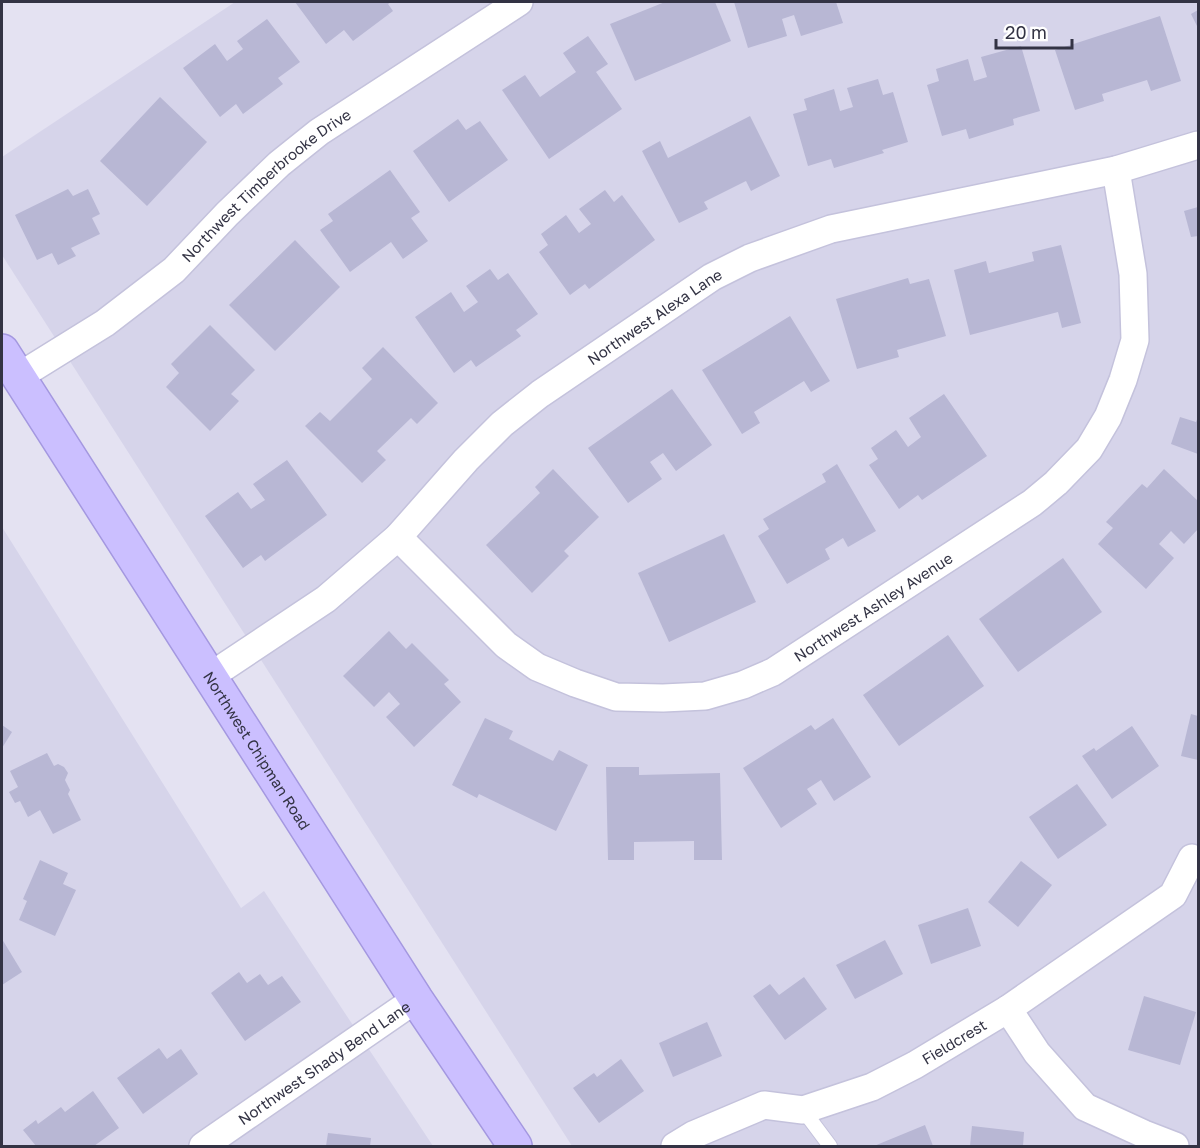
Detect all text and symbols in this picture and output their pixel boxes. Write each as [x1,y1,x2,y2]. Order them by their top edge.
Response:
scale bar [996,12,1072,50]
text: 20 m [1005,21,1047,43]
street label: Northwest Timberbrooke Drive [178,105,354,265]
street label: Northwest Alexa Lane [584,265,725,368]
street label: Northwest Ashley Avenue [790,548,956,665]
street label: Northwest Chipman Road [200,668,314,833]
street label: Northwest Shady Bend Lane [235,997,414,1128]
street label: Fieldcrest [918,1015,989,1068]

